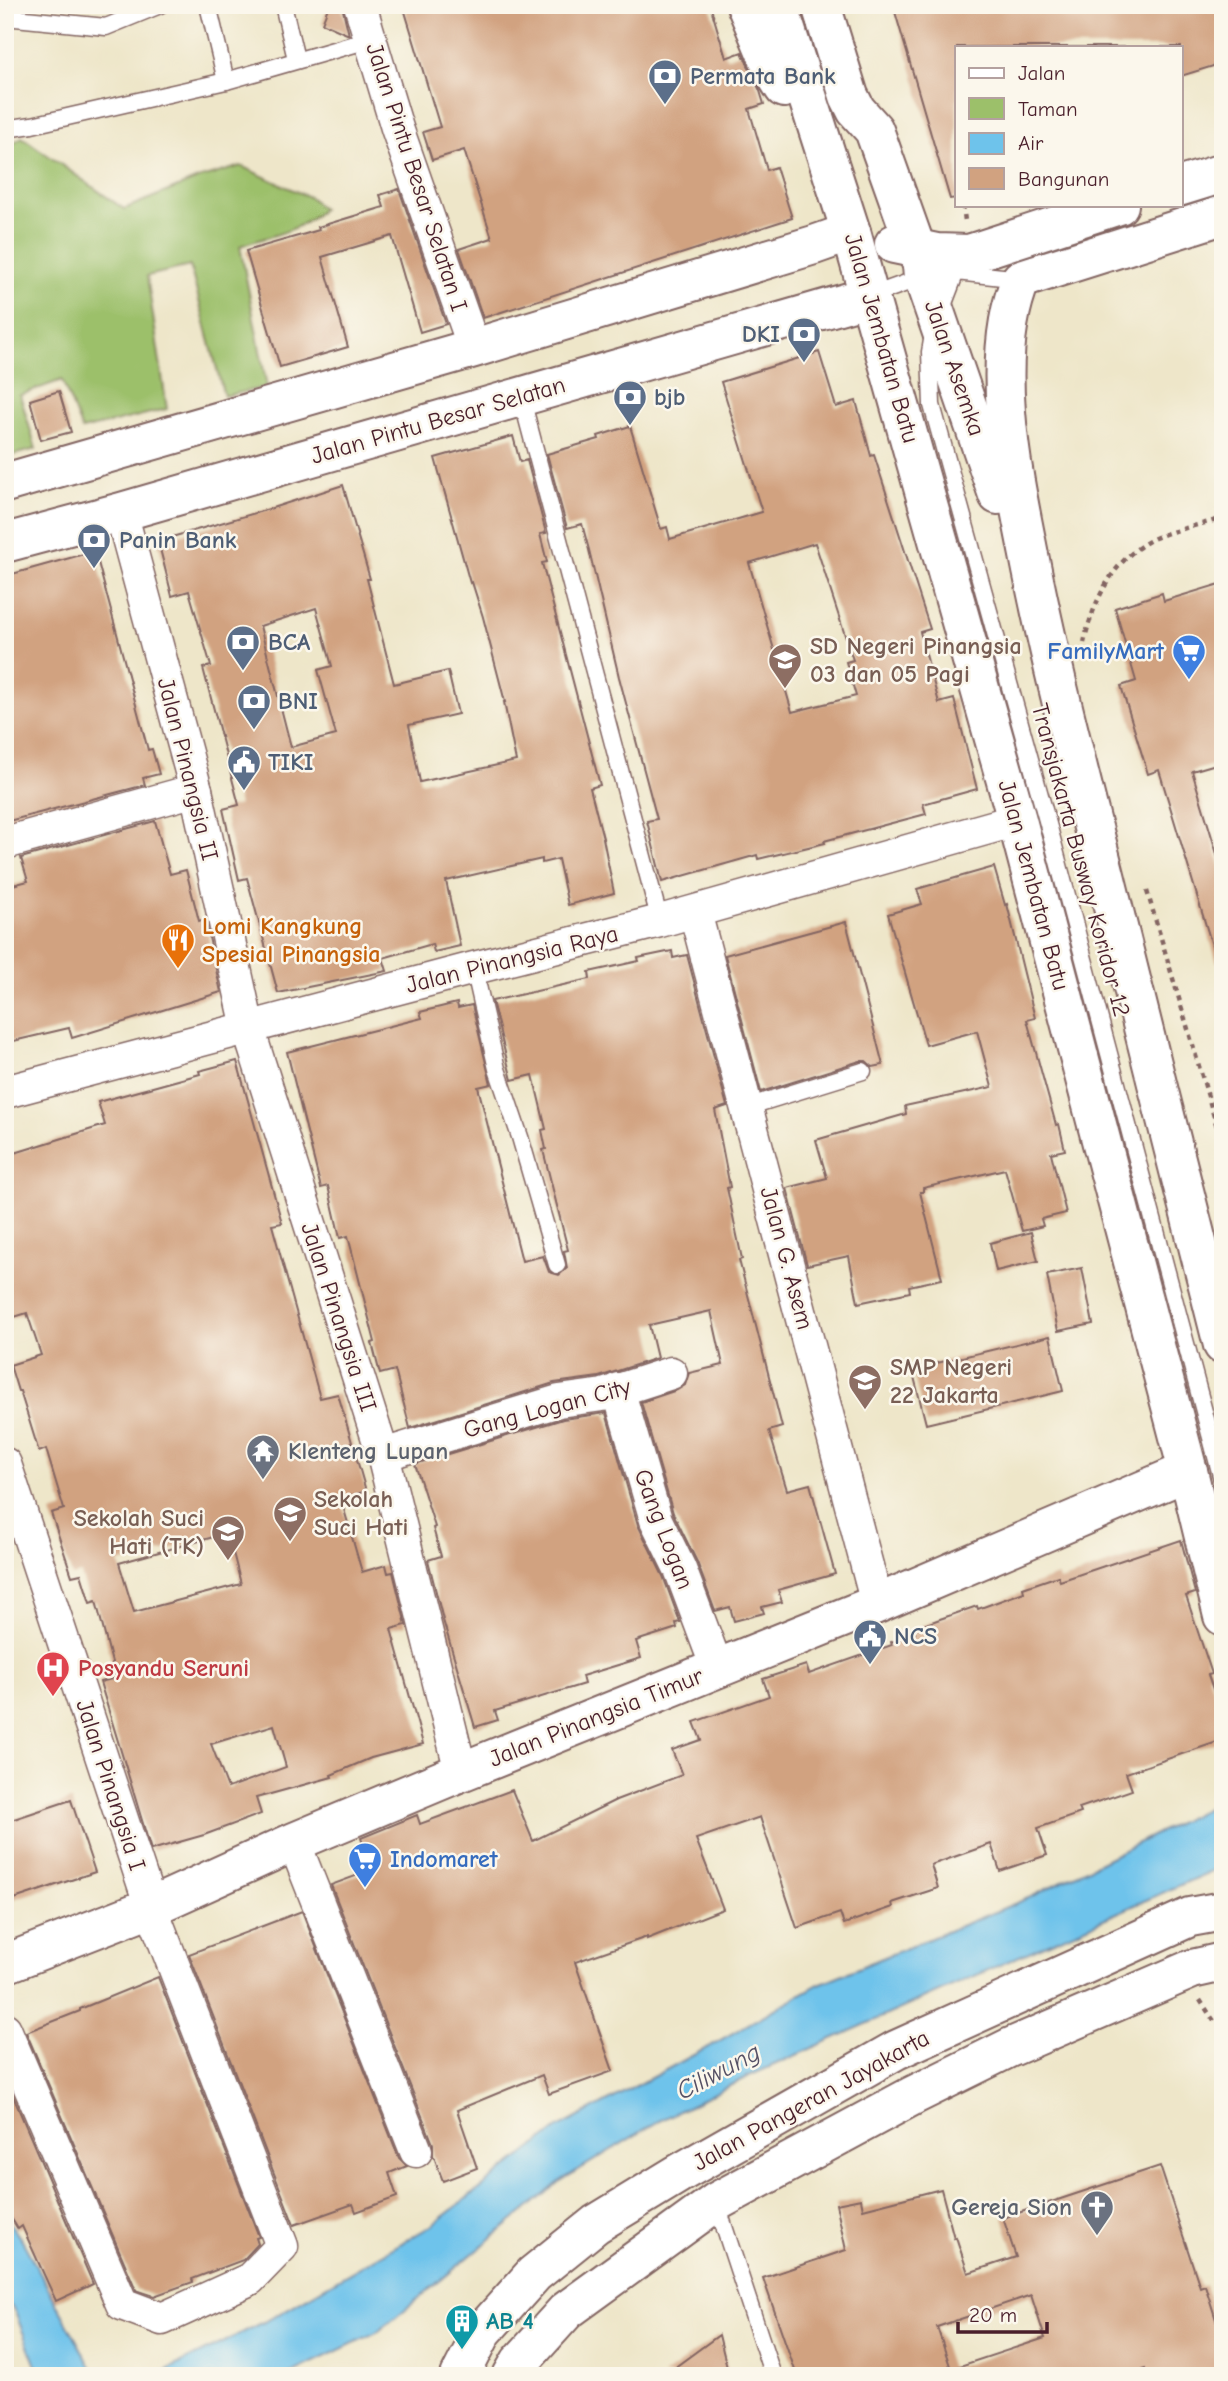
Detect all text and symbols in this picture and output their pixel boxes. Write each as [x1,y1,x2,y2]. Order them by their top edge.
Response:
street label: Jalan Pintu Besar Selatan I [360,39,474,315]
legend [955,46,1182,206]
bank icon: Permata Bank [646,57,684,106]
text: Jalan [1018,61,1065,85]
place label: Permata Bank [690,62,836,90]
text: Taman [1018,97,1078,121]
text: Air [1018,131,1044,155]
text: Bangunan [1018,167,1109,191]
street label: Jalan Jembatan Batu [839,230,925,446]
street label: Jalan Asemka [919,297,991,439]
bank icon: DKI [785,315,823,364]
place label: DKI [742,320,780,348]
street label: Jalan Pintu Besar Selatan [308,370,568,470]
bank icon: bjb [611,378,649,427]
place label: bjb [654,383,685,411]
bank icon: Panin Bank [75,521,113,570]
place label: Panin Bank [119,526,237,554]
bank icon: BCA [224,623,262,672]
place label: BCA [268,628,311,656]
place label: SD Negeri Pinangsia 03 dan 05 Pagi [810,632,1022,688]
supermarket icon: FamilyMart [1170,632,1208,681]
place label: FamilyMart [1047,637,1165,665]
school or university icon: SD Negeri Pinangsia 03 dan 05 Pagi [766,641,804,690]
street label: Jalan Pinangsia II [152,675,224,863]
bank icon: BNI [235,682,273,731]
place label: BNI [278,687,318,715]
street label: Transjakarta Busway Koridor 12 [1026,700,1136,1020]
public building icon: TIKI [225,743,263,792]
place label: TIKI [268,748,314,776]
street label: Jalan Jembatan Batu [992,777,1076,993]
place label: Lomi Kangkung Spesial Pinangsia [202,912,381,968]
street label: Jalan Pinangsia Raya [403,919,621,999]
restaurant icon: Lomi Kangkung Spesial Pinangsia [159,921,197,970]
street label: Jalan G. Asem [754,1183,820,1333]
street label: Jalan Pinangsia III [295,1219,383,1415]
place label: SMP Negeri 22 Jakarta [890,1353,1012,1409]
school or university icon: SMP Negeri 22 Jakarta [846,1362,884,1411]
street label: Gang Logan City [460,1372,634,1444]
temple icon: Klenteng Lupan [244,1432,282,1481]
place label: Klenteng Lupan [288,1437,448,1465]
street label: Gang Logan [628,1465,700,1593]
place label: Sekolah Suci Hati [314,1485,408,1541]
school or university icon: Sekolah Suci Hati [271,1494,309,1543]
place label: Sekolah Suci Hati (TK) [74,1504,204,1560]
school or university icon: Sekolah Suci Hati (TK) [209,1513,247,1562]
public building icon: NCS [851,1617,889,1666]
place label: NCS [894,1622,937,1650]
hospital icon: Posyandu Seruni [34,1649,72,1698]
place label: Posyandu Seruni [78,1654,249,1682]
street label: Jalan Pinangsia Timur [485,1661,708,1773]
street label: Jalan Pinangsia I [70,1696,152,1874]
supermarket icon: Indomaret [346,1840,384,1889]
place label: Indomaret [390,1845,499,1873]
street label: Jalan Pangeran Jayakarta [688,2023,934,2177]
water label: Ciliwung [672,2037,765,2106]
church icon: Gereja Sion [1078,2188,1116,2237]
place label: Gereja Sion [951,2193,1072,2221]
scale bar [958,2290,1048,2334]
building icon: AB 4 [443,2302,481,2351]
text: 20 m [969,2303,1017,2327]
place label: AB 4 [486,2307,534,2335]

